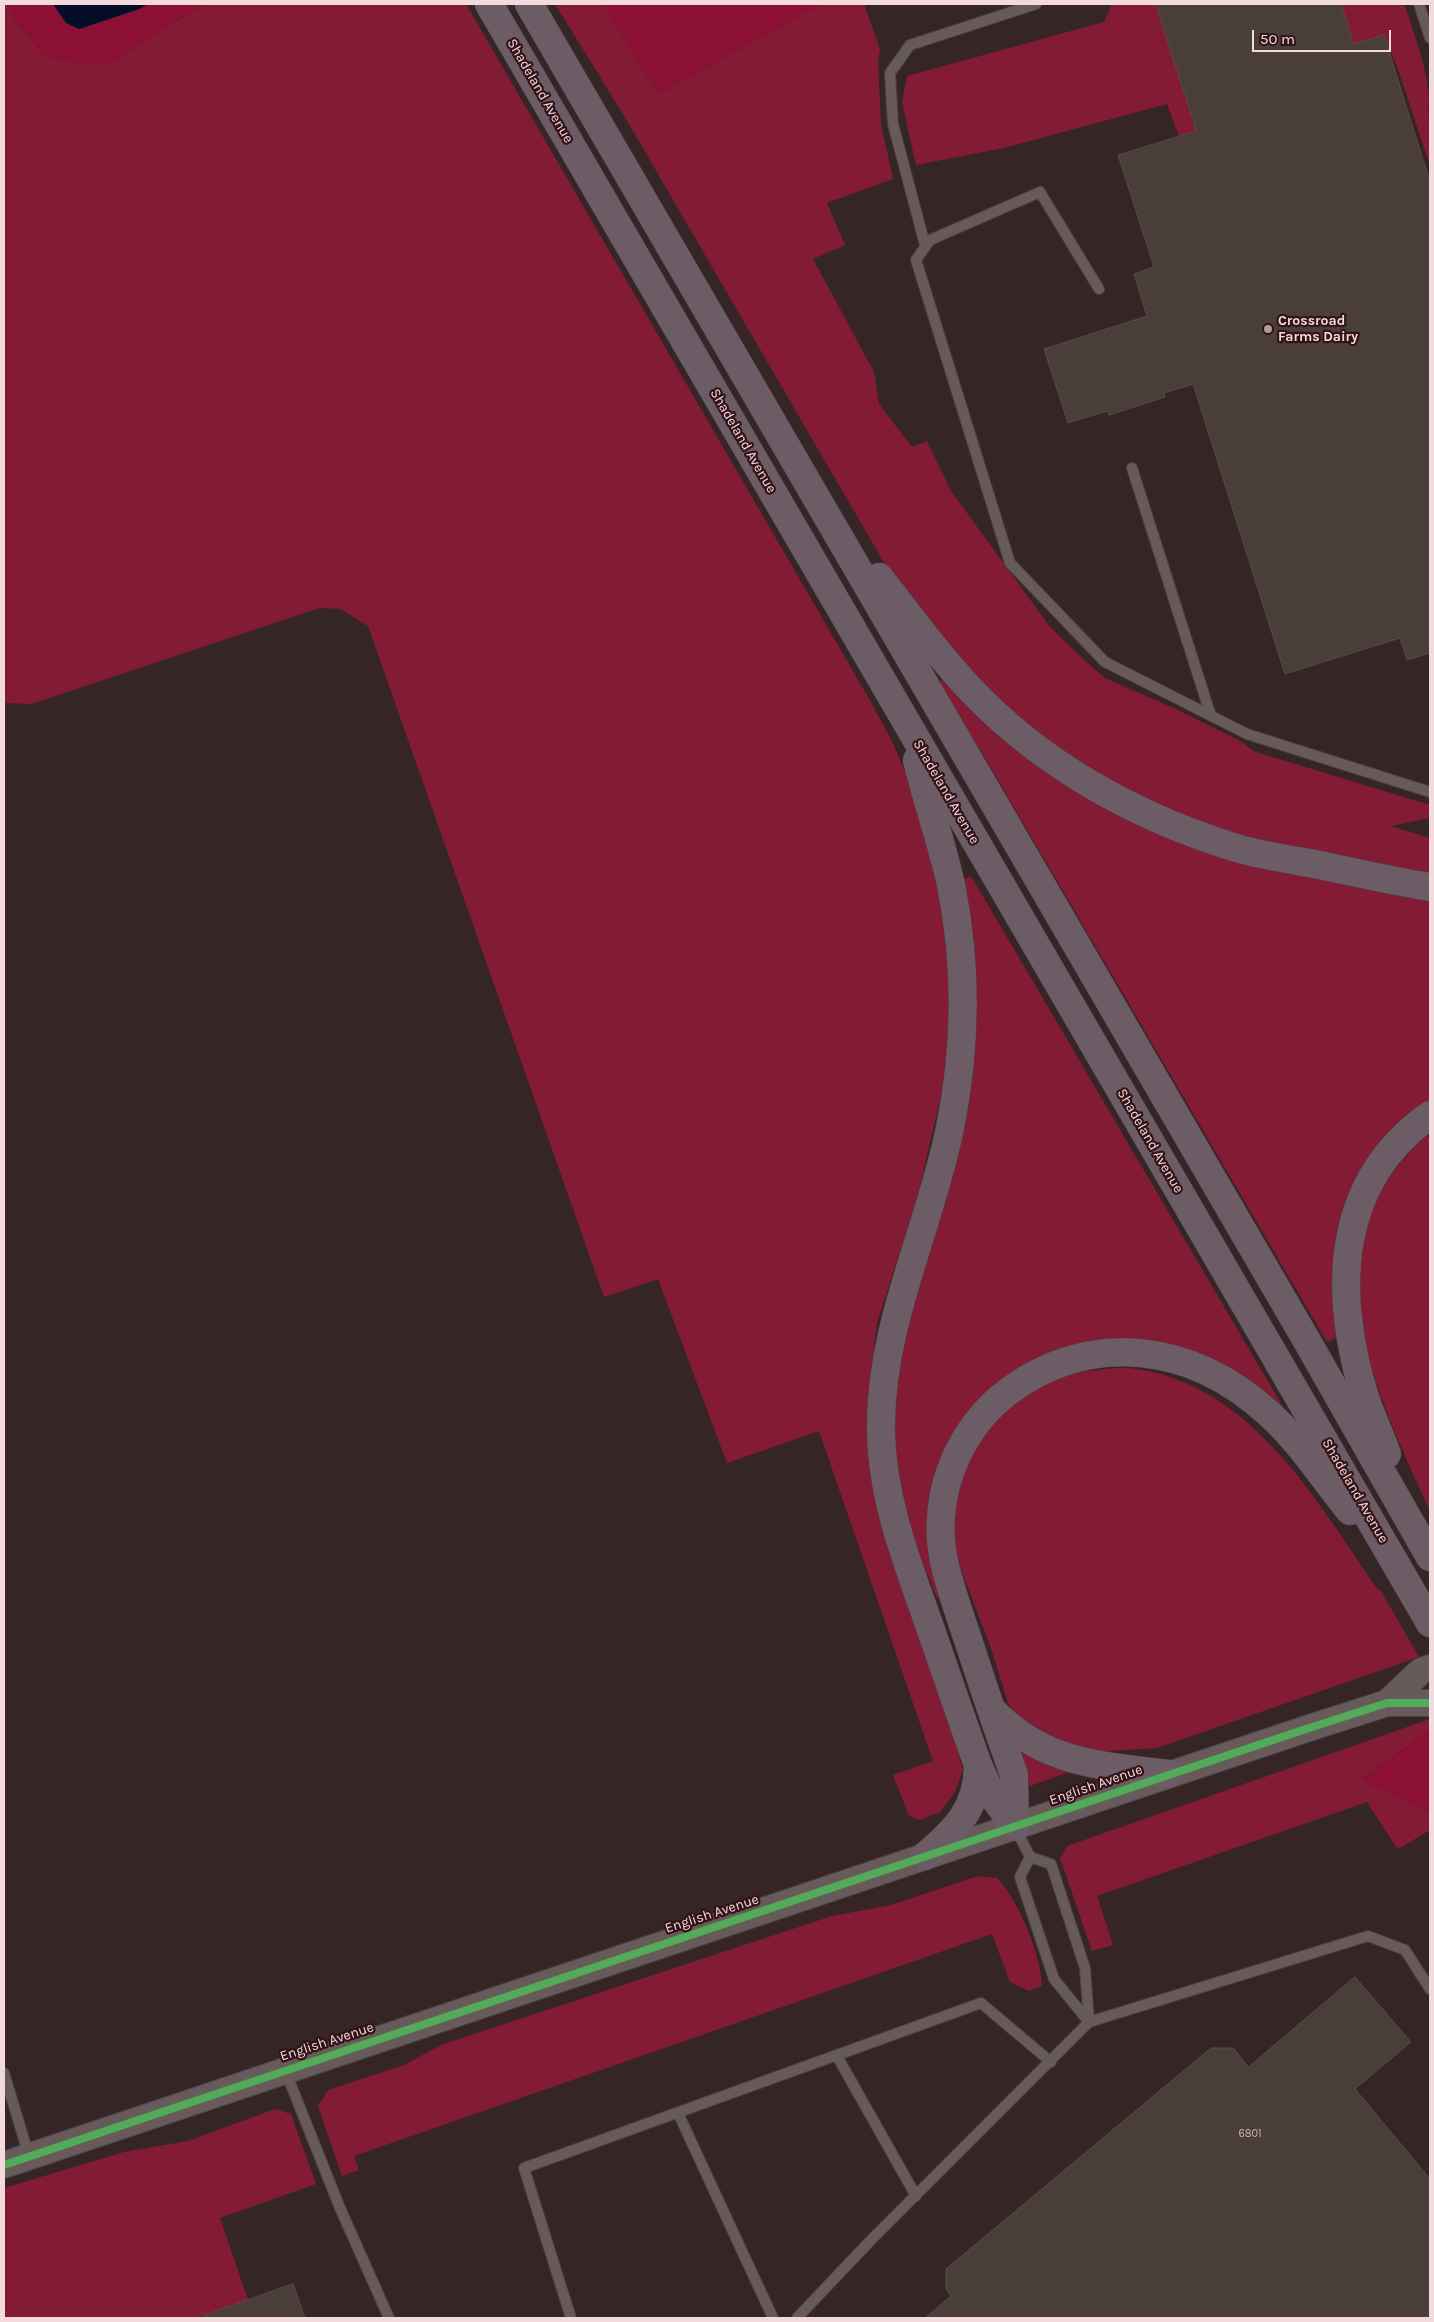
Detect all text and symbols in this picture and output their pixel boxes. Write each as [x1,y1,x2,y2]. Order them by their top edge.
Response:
scale bar [1254,20,1393,52]
text: 50 m [1260,30,1295,48]
street label: Shadeland Avenue [503,36,577,146]
place label: Crossroad Farms Dairy [1278,313,1358,346]
marker: Crossroad Farms Dairy [1262,323,1274,335]
street label: Shadeland Avenue [706,386,780,496]
street label: Shadeland Avenue [909,737,983,847]
street label: Shadeland Avenue [1113,1086,1187,1196]
street label: Shadeland Avenue [1318,1436,1392,1546]
street label: English Avenue [1047,1761,1145,1809]
street label: English Avenue [663,1891,761,1937]
street label: English Avenue [278,2019,376,2065]
house number: 6801 [1238,2127,1262,2141]

